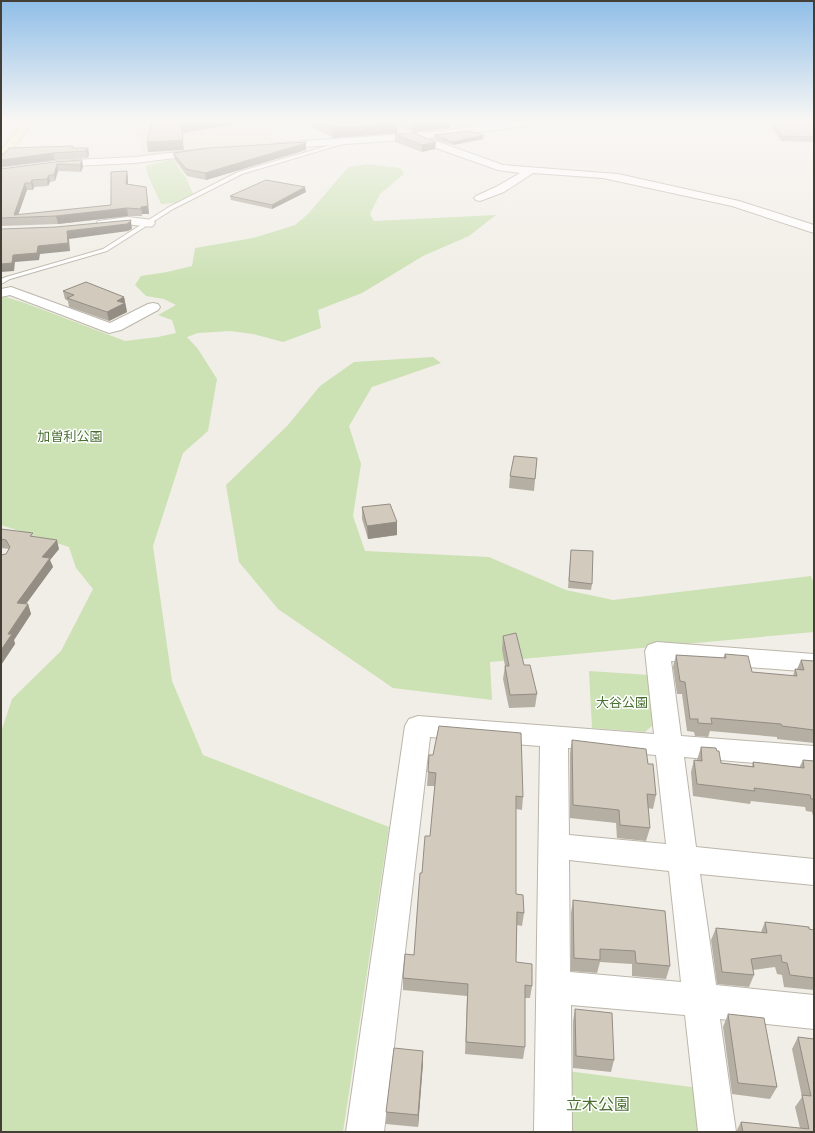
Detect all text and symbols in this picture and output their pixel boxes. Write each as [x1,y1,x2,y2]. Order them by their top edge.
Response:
park label: 加曽利公園 [37,428,103,445]
park label: 大谷公園 [596,694,648,711]
park label: 立木公園 [566,1094,630,1115]

